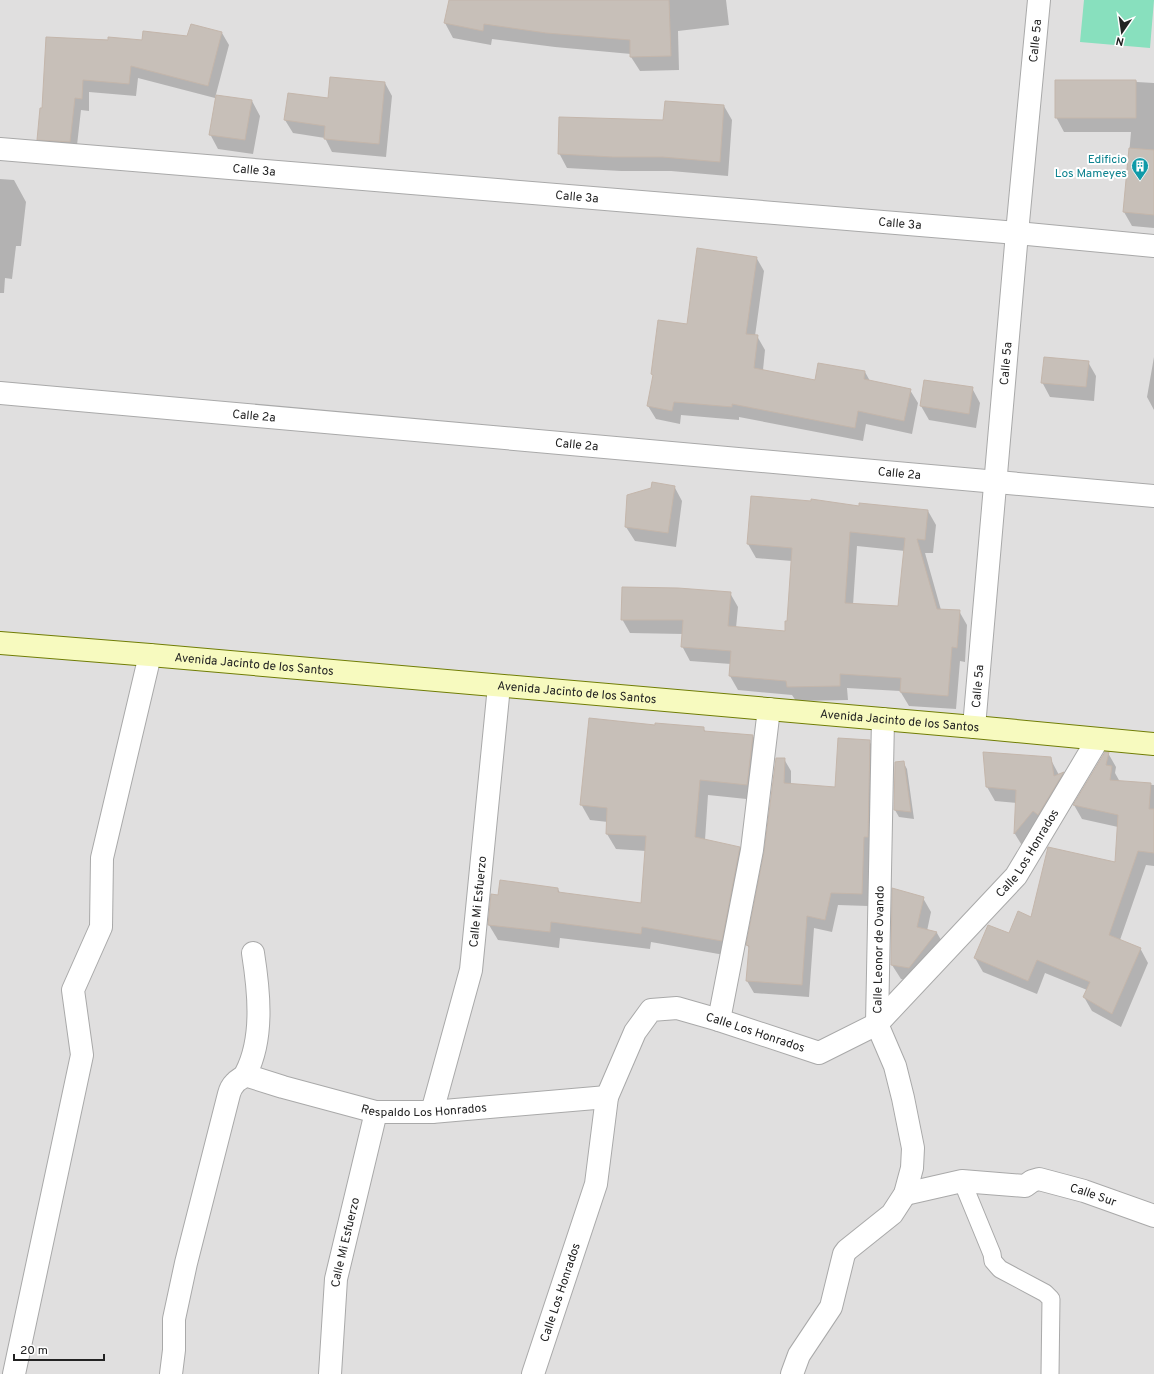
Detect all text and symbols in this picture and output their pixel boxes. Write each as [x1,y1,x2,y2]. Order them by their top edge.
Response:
north arrow [1102,12,1142,52]
street label: Calle 5a [1026,18,1046,63]
text: N [1115,33,1125,48]
place label: Edificio Los Mameyes [1055,152,1127,182]
building icon: Edificio Los Mameyes [1130,156,1150,181]
street label: Calle 3a [232,161,276,181]
street label: Calle 3a [555,188,599,207]
street label: Calle 3a [878,215,922,234]
street label: Calle 5a [997,341,1017,386]
street label: Calle 2a [232,407,276,427]
street label: Calle 2a [554,436,599,455]
street label: Calle 2a [877,464,922,484]
street label: Avenida Jacinto de los Santos [174,650,334,680]
street label: Calle 5a [969,664,988,709]
street label: Avenida Jacinto de los Santos [497,678,657,708]
street label: Avenida Jacinto de los Santos [819,707,980,736]
street label: Calle Los Honrados [993,806,1063,901]
street label: Calle Mi Esfuerzo [466,855,491,948]
street label: Calle Leonor de Ovando [870,885,889,1014]
street label: Calle Los Honrados [704,1010,807,1057]
street label: Respaldo Los Honrados [359,1100,487,1121]
street label: Calle Sur [1068,1181,1119,1211]
street label: Calle Mi Esfuerzo [328,1196,364,1288]
street label: Calle Los Honrados [537,1241,585,1344]
scale bar [14,1336,104,1362]
text: 20 m [20,1343,48,1359]

